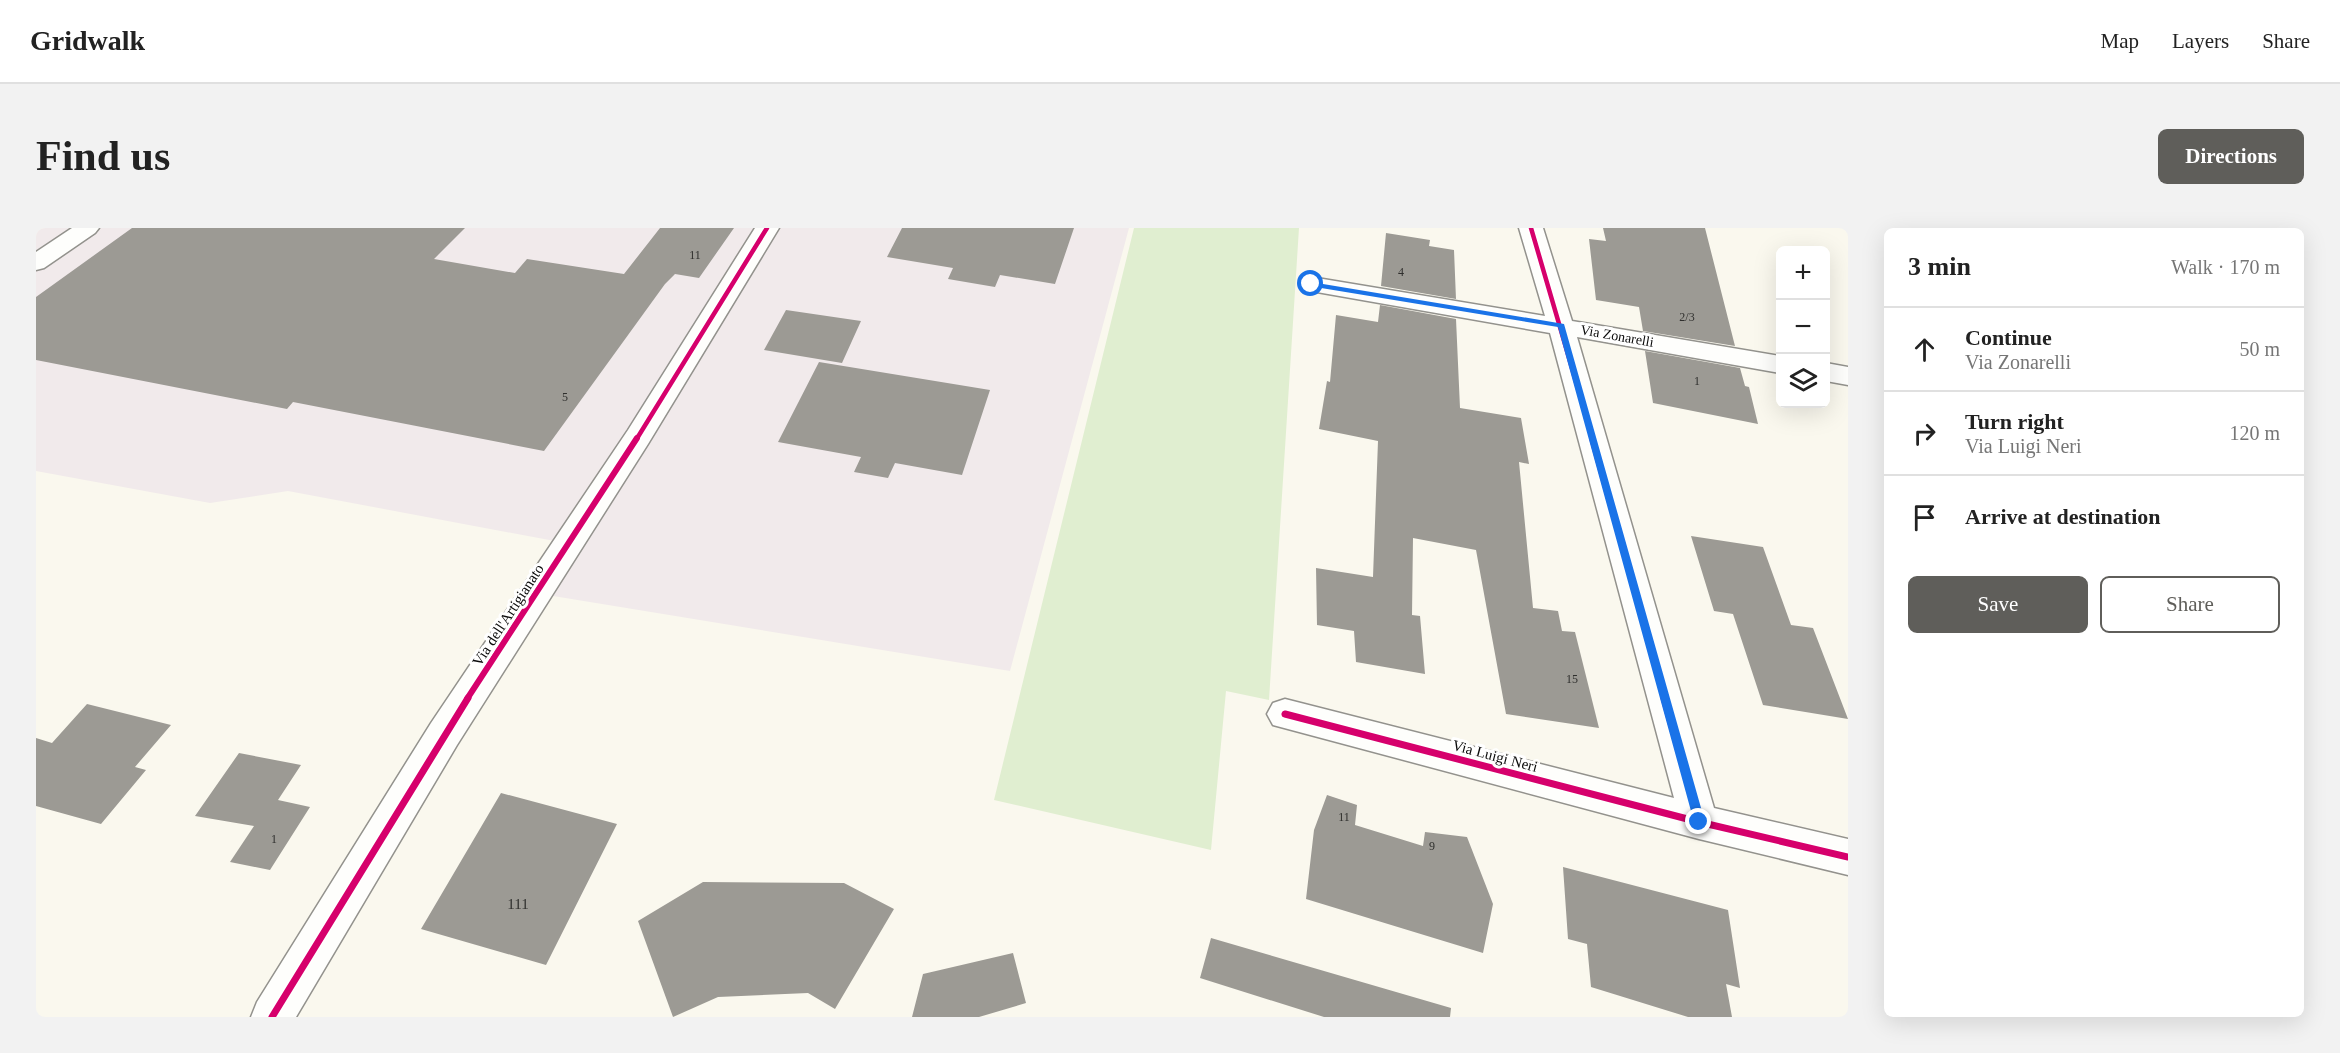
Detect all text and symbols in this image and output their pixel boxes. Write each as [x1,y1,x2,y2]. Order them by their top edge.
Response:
text: Gridwalk [30,25,145,56]
text: Map [2101,29,2139,53]
text: Layers [2172,29,2229,53]
text: Share [2262,29,2310,53]
button: Directions [2158,129,2304,184]
text: Find us [36,133,170,179]
map controls [1776,246,1830,408]
button: + [1776,246,1830,300]
house number: 11 [689,248,701,262]
text: 3 min [1908,252,1971,281]
text: Walk · 170 m [2171,256,2280,278]
house number: 4 [1398,265,1404,279]
route start [1297,270,1323,296]
button: − [1776,300,1830,354]
house number: 2/3 [1679,310,1695,324]
street label: Via Zonarelli [1579,322,1655,350]
text: Continue [1965,325,2052,350]
icon: ahead [1908,333,1941,366]
text: 50 m [2239,338,2280,360]
text: Via Zonarelli [1965,351,2071,373]
button: layers [1776,354,1830,408]
house number: 1 [1694,374,1700,388]
house number: 5 [562,390,568,404]
text: Turn right [1965,409,2064,434]
icon: right [1908,417,1941,450]
text: 120 m [2229,422,2280,444]
text: Via Luigi Neri [1965,435,2082,457]
icon: arrive [1908,501,1941,534]
text: Arrive at destination [1965,504,2161,529]
street label: Via dell'Artigianato [469,561,547,669]
button: Save [1908,576,2088,633]
button: Share [2100,576,2280,633]
house number: 15 [1566,672,1578,686]
street label: Via Luigi Neri [1451,737,1539,775]
route end [1685,808,1711,834]
house number: 11 [1338,810,1350,824]
house number: 1 [271,832,277,846]
house number: 9 [1429,839,1435,853]
house number: 111 [507,896,529,912]

